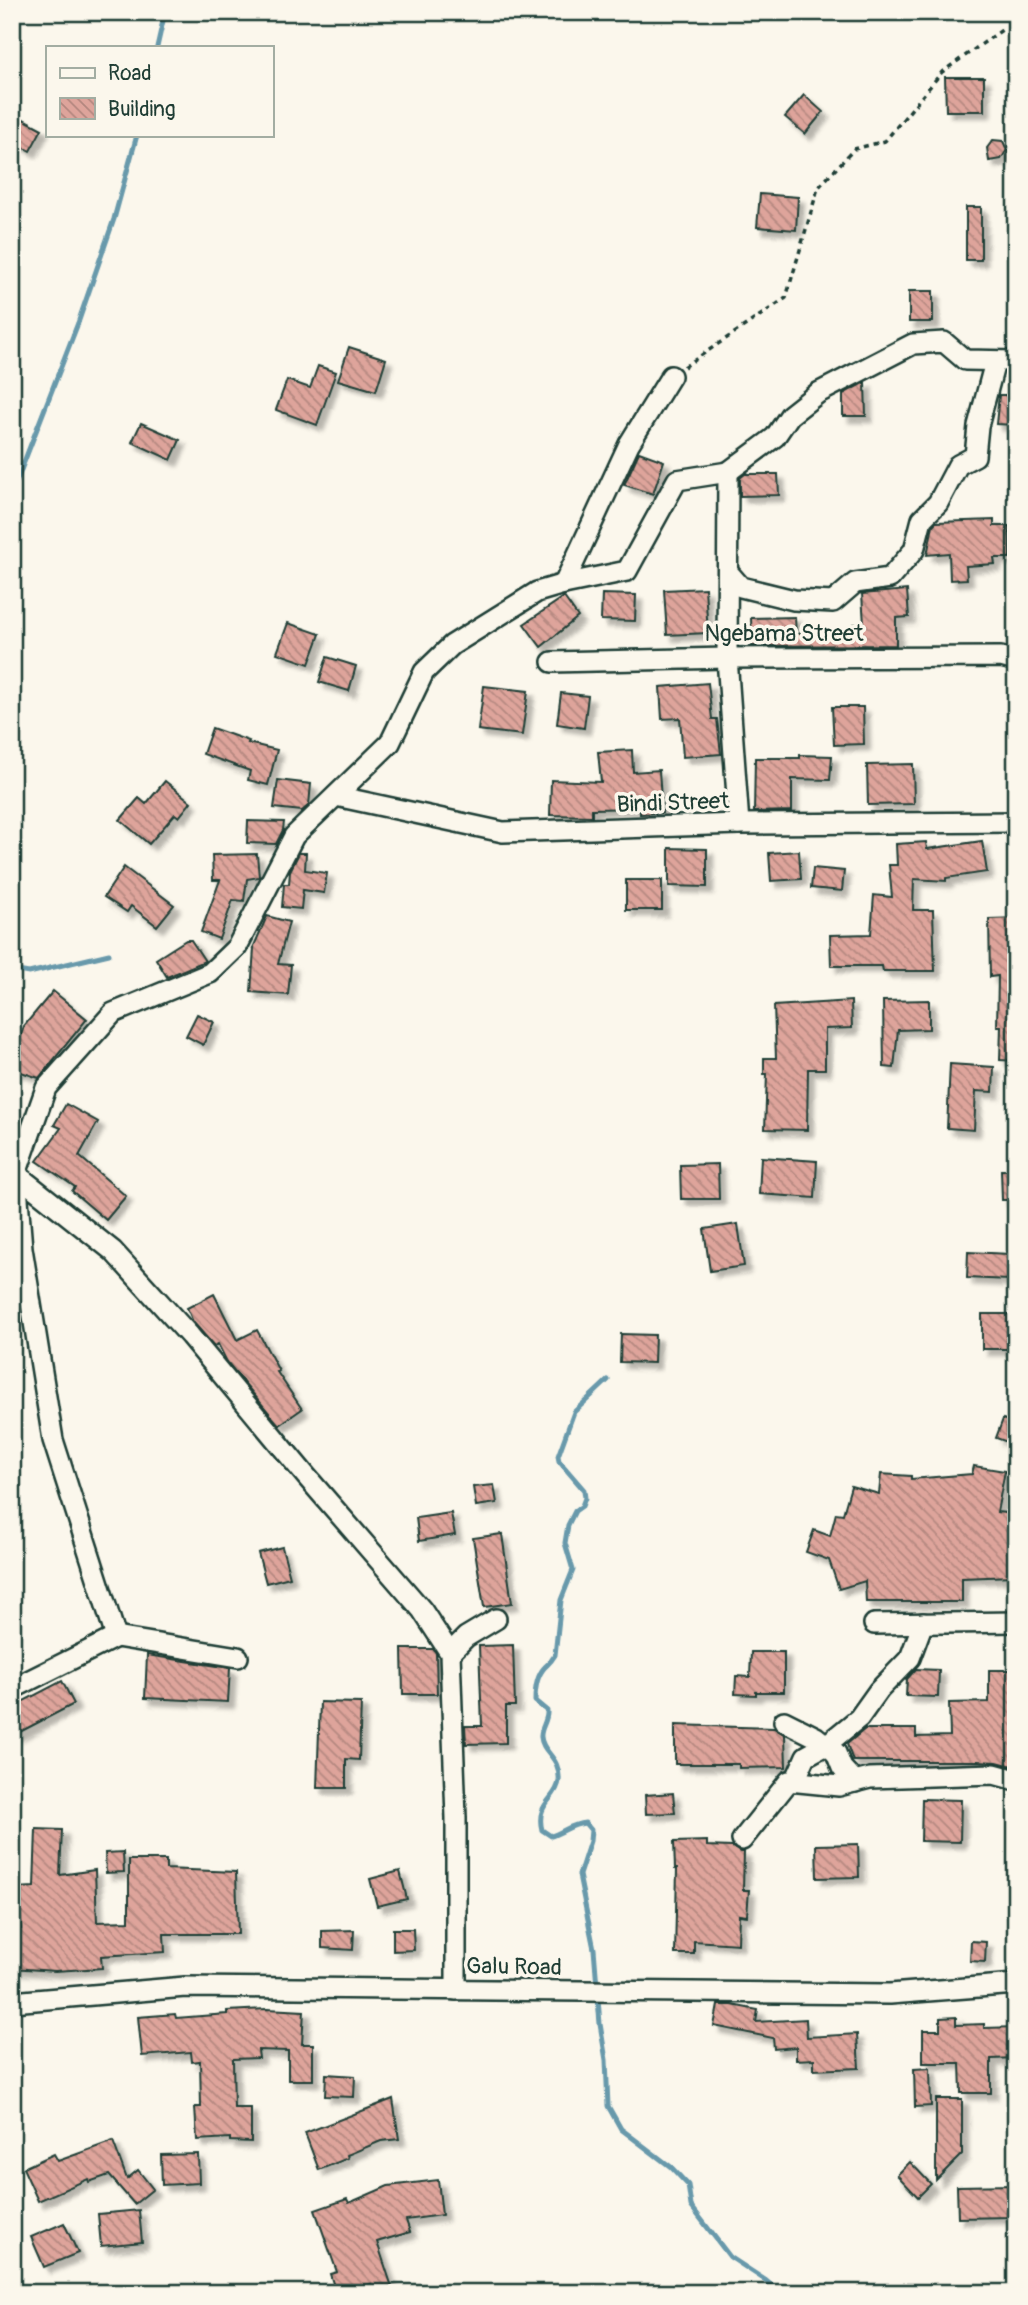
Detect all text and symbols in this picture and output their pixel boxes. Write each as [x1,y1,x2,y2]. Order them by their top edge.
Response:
legend [46,46,273,136]
text: Road [108,60,152,87]
text: Building [108,96,175,123]
street label: Ngebama Street [705,619,864,648]
street label: Bindi Street [616,786,731,819]
street label: Galu Road [466,1951,562,1982]

